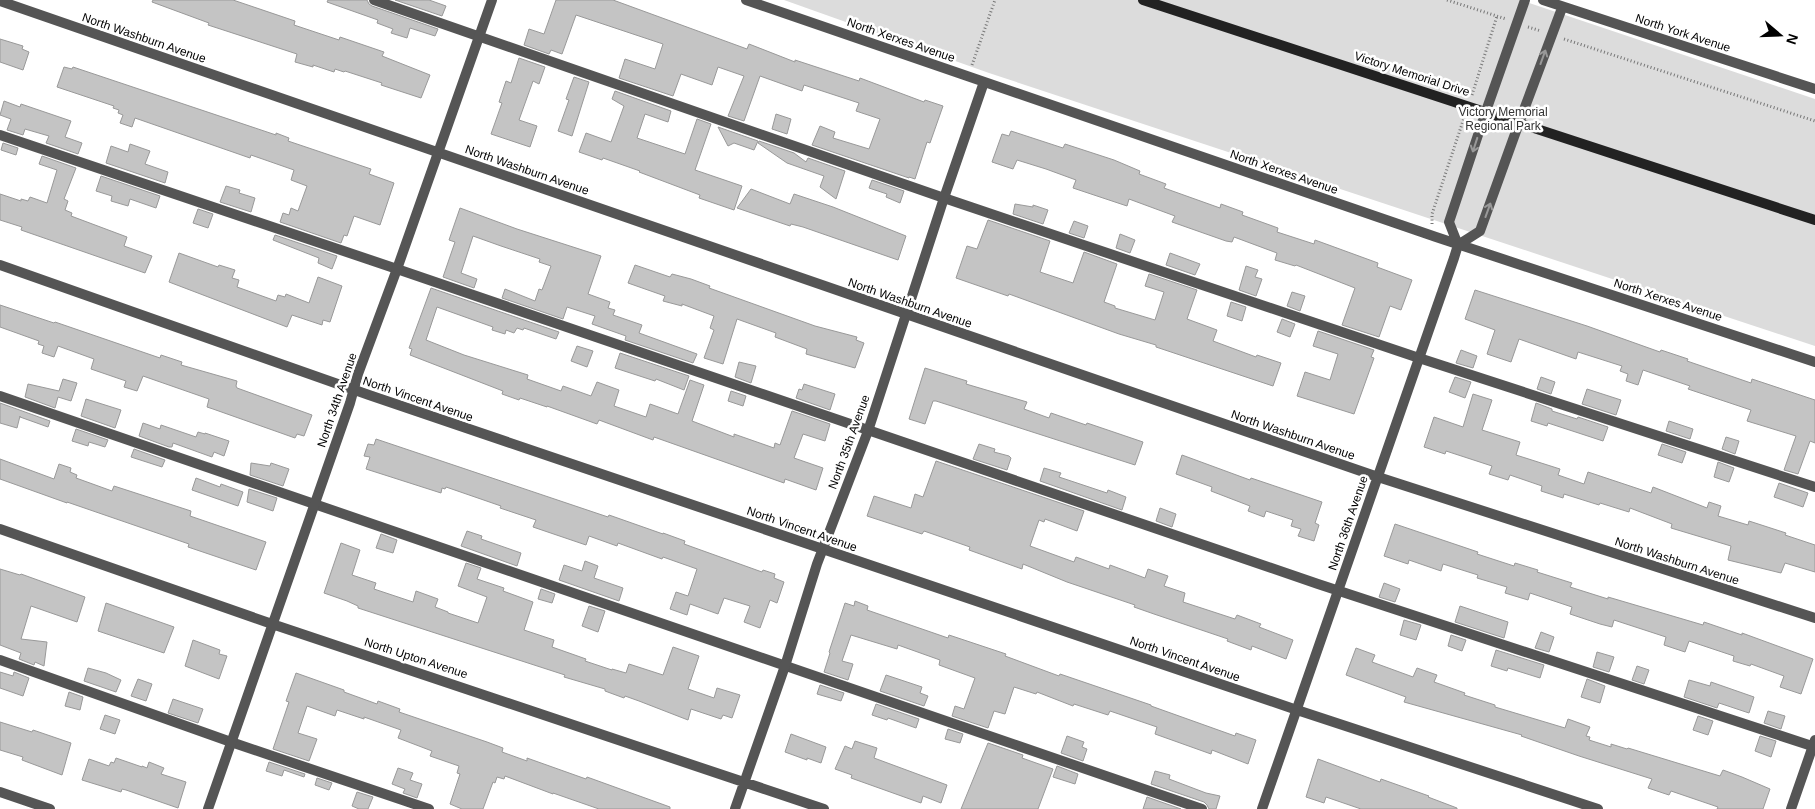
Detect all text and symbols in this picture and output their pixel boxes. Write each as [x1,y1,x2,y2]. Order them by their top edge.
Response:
street label: North Washburn Avenue [80,10,208,66]
north arrow [1755,10,1805,60]
street label: North York Avenue [1634,11,1733,55]
street label: North Xerxes Avenue [845,15,957,65]
text: N [1783,32,1802,47]
street label: Victory Memorial Drive [1353,49,1472,99]
one-way arrow [1539,50,1548,65]
park label: Victory Memorial Regional Park [1458,105,1548,133]
one-way arrow [1469,137,1479,153]
street label: North Washburn Avenue [463,142,591,198]
street label: North Xerxes Avenue [1228,147,1340,197]
one-way arrow [1484,203,1493,218]
street label: North Washburn Avenue [846,275,974,331]
street label: North Xerxes Avenue [1612,276,1724,324]
street label: North 34th Avenue [314,351,360,449]
street label: North Vincent Avenue [361,374,475,425]
street label: North 35th Avenue [825,393,873,491]
street label: North Washburn Avenue [1229,407,1357,463]
street label: North 36th Avenue [1325,474,1371,572]
street label: North Vincent Avenue [745,504,859,555]
street label: North Washburn Avenue [1613,534,1741,588]
street label: North Vincent Avenue [1128,634,1242,685]
street label: North Upton Avenue [363,635,470,681]

